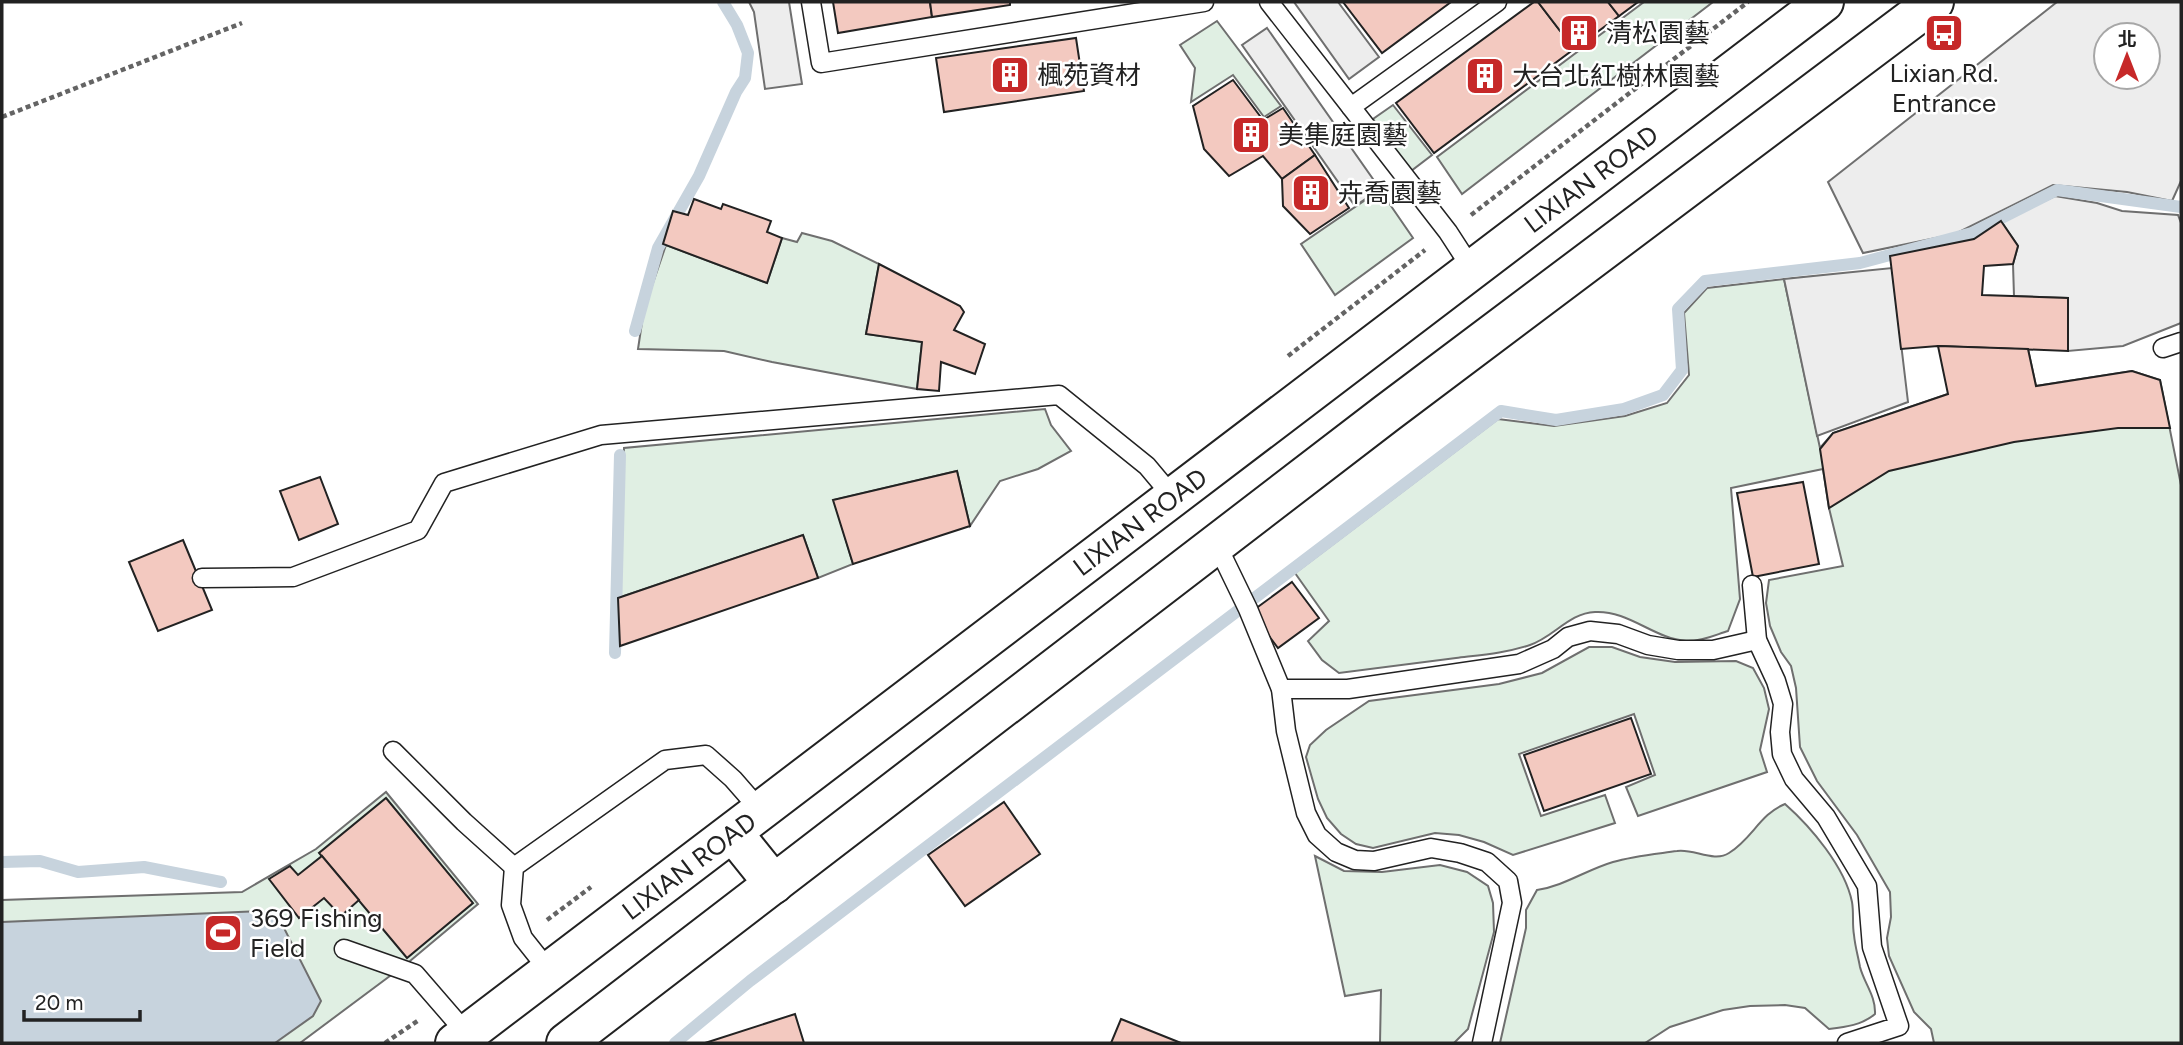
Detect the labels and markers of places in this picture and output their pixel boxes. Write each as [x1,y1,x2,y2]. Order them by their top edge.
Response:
building icon: 清松園藝 [1558,12,1600,54]
bus stop icon: Lixian Rd. Entrance [1923,12,1965,54]
place label: 清松園藝 [1606,17,1710,49]
building icon: 楓苑資材 [989,54,1031,96]
building icon: 大台北紅樹林園藝 [1464,55,1506,97]
place label: Lixian Rd. Entrance [1889,57,1999,119]
place label: 楓苑資材 [1037,59,1141,91]
place label: 大台北紅樹林園藝 [1512,60,1720,92]
building icon: 美集庭園藝 [1230,114,1272,156]
place label: 美集庭園藝 [1278,119,1408,151]
building icon: 卉喬園藝 [1290,172,1332,214]
place label: 卉喬園藝 [1338,177,1442,209]
place label: 369 Fishing Field [250,902,383,964]
sports icon: 369 Fishing Field [202,912,244,954]

